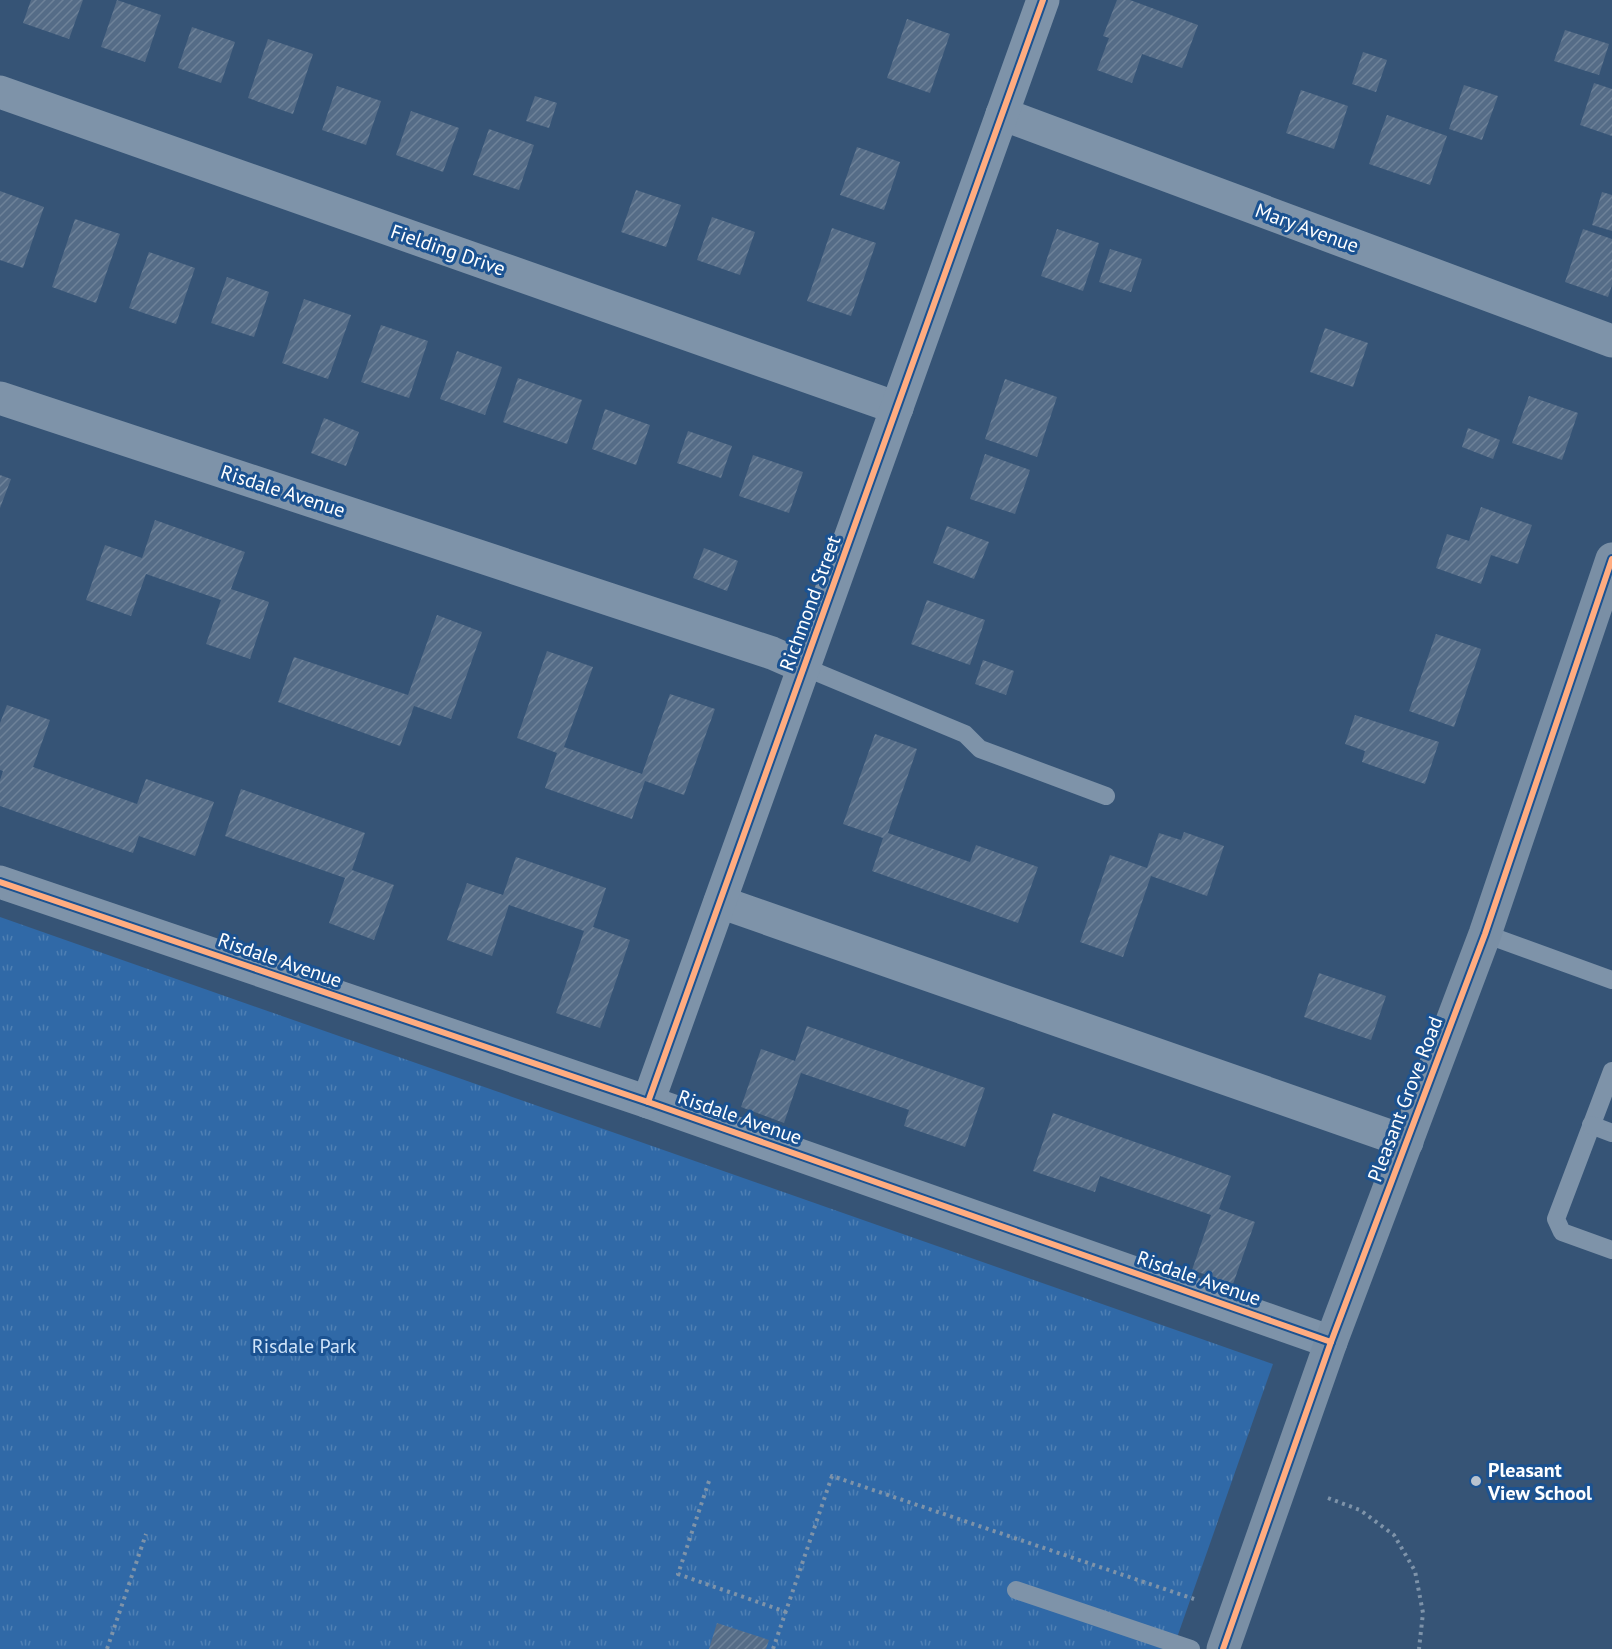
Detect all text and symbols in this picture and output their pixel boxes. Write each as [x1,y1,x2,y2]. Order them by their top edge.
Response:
street label: Mary Avenue [1252,197,1362,259]
street label: Fielding Drive [387,218,509,282]
street label: Risdale Avenue [217,459,349,523]
street label: Richmond Street [773,531,847,674]
street label: Risdale Avenue [215,927,345,993]
street label: Pleasant Grove Road [1361,1013,1449,1185]
street label: Risdale Avenue [675,1084,805,1150]
street label: Risdale Avenue [1134,1245,1264,1311]
park label: Risdale Park [252,1333,357,1359]
place label: Pleasant View School [1487,1457,1592,1506]
marker: Pleasant View School [1469,1474,1483,1488]

